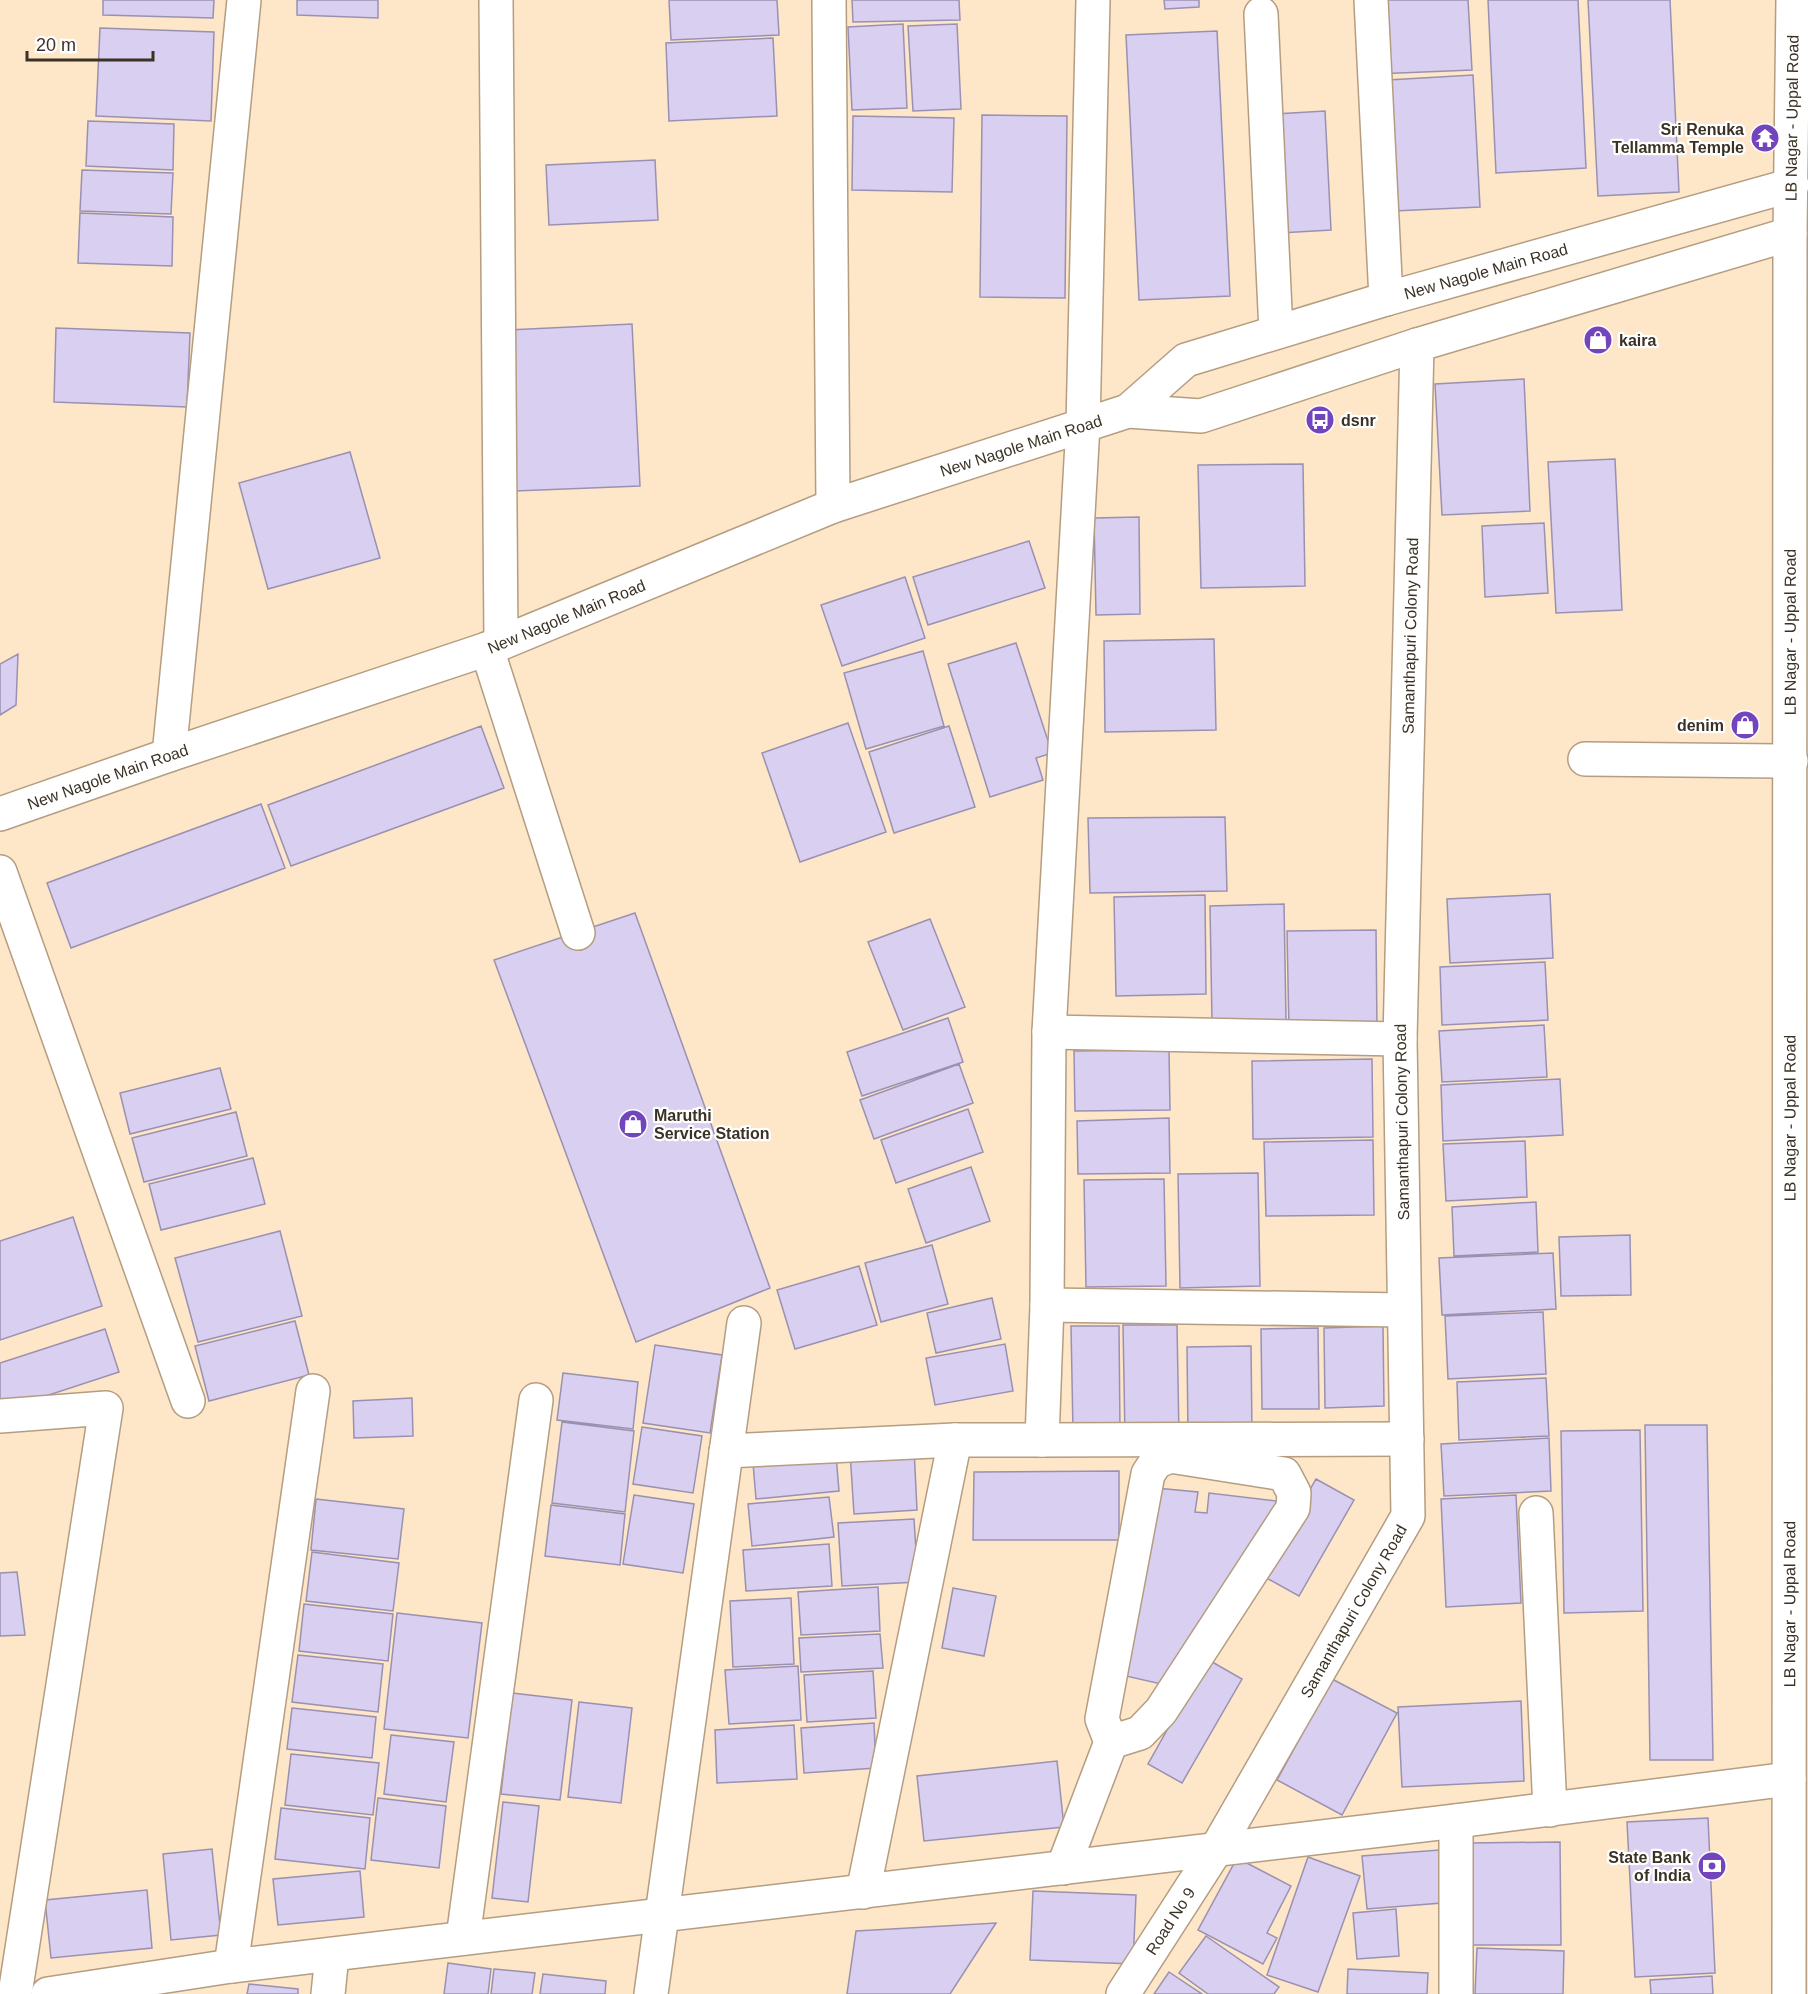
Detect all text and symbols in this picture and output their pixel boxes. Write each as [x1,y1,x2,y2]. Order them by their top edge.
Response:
scale bar [27,24,153,62]
text: 20 m [36,35,76,55]
street label: LB Nagar - Uppal Road [1782,35,1801,201]
place label: Sri Renuka Tellamma Temple [1612,121,1744,156]
temple icon: Sri Renuka Tellamma Temple [1749,122,1781,154]
street label: New Nagole Main Road [1402,240,1570,302]
shop icon: kaira [1582,324,1614,356]
place label: kaira [1619,332,1656,349]
bus stop icon: dsnr [1304,404,1336,436]
street label: New Nagole Main Road [938,411,1104,479]
place label: dsnr [1341,412,1376,429]
street label: Samanthapuri Colony Road [1399,537,1421,734]
street label: LB Nagar - Uppal Road [1781,549,1798,715]
street label: New Nagole Main Road [485,576,648,656]
shop icon: denim [1729,709,1761,741]
place label: denim [1677,717,1724,734]
street label: New Nagole Main Road [25,741,190,812]
street label: Samanthapuri Colony Road [1392,1024,1412,1220]
street label: LB Nagar - Uppal Road [1781,1035,1798,1201]
place label: Maruthi Service Station [654,1107,770,1142]
shop icon: Maruthi Service Station [617,1108,649,1140]
street label: LB Nagar - Uppal Road [1781,1521,1798,1687]
street label: Samanthapuri Colony Road [1297,1522,1410,1701]
place label: State Bank of India [1608,1849,1691,1884]
bank icon: State Bank of India [1696,1850,1728,1882]
street label: Road No 9 [1142,1884,1198,1958]

